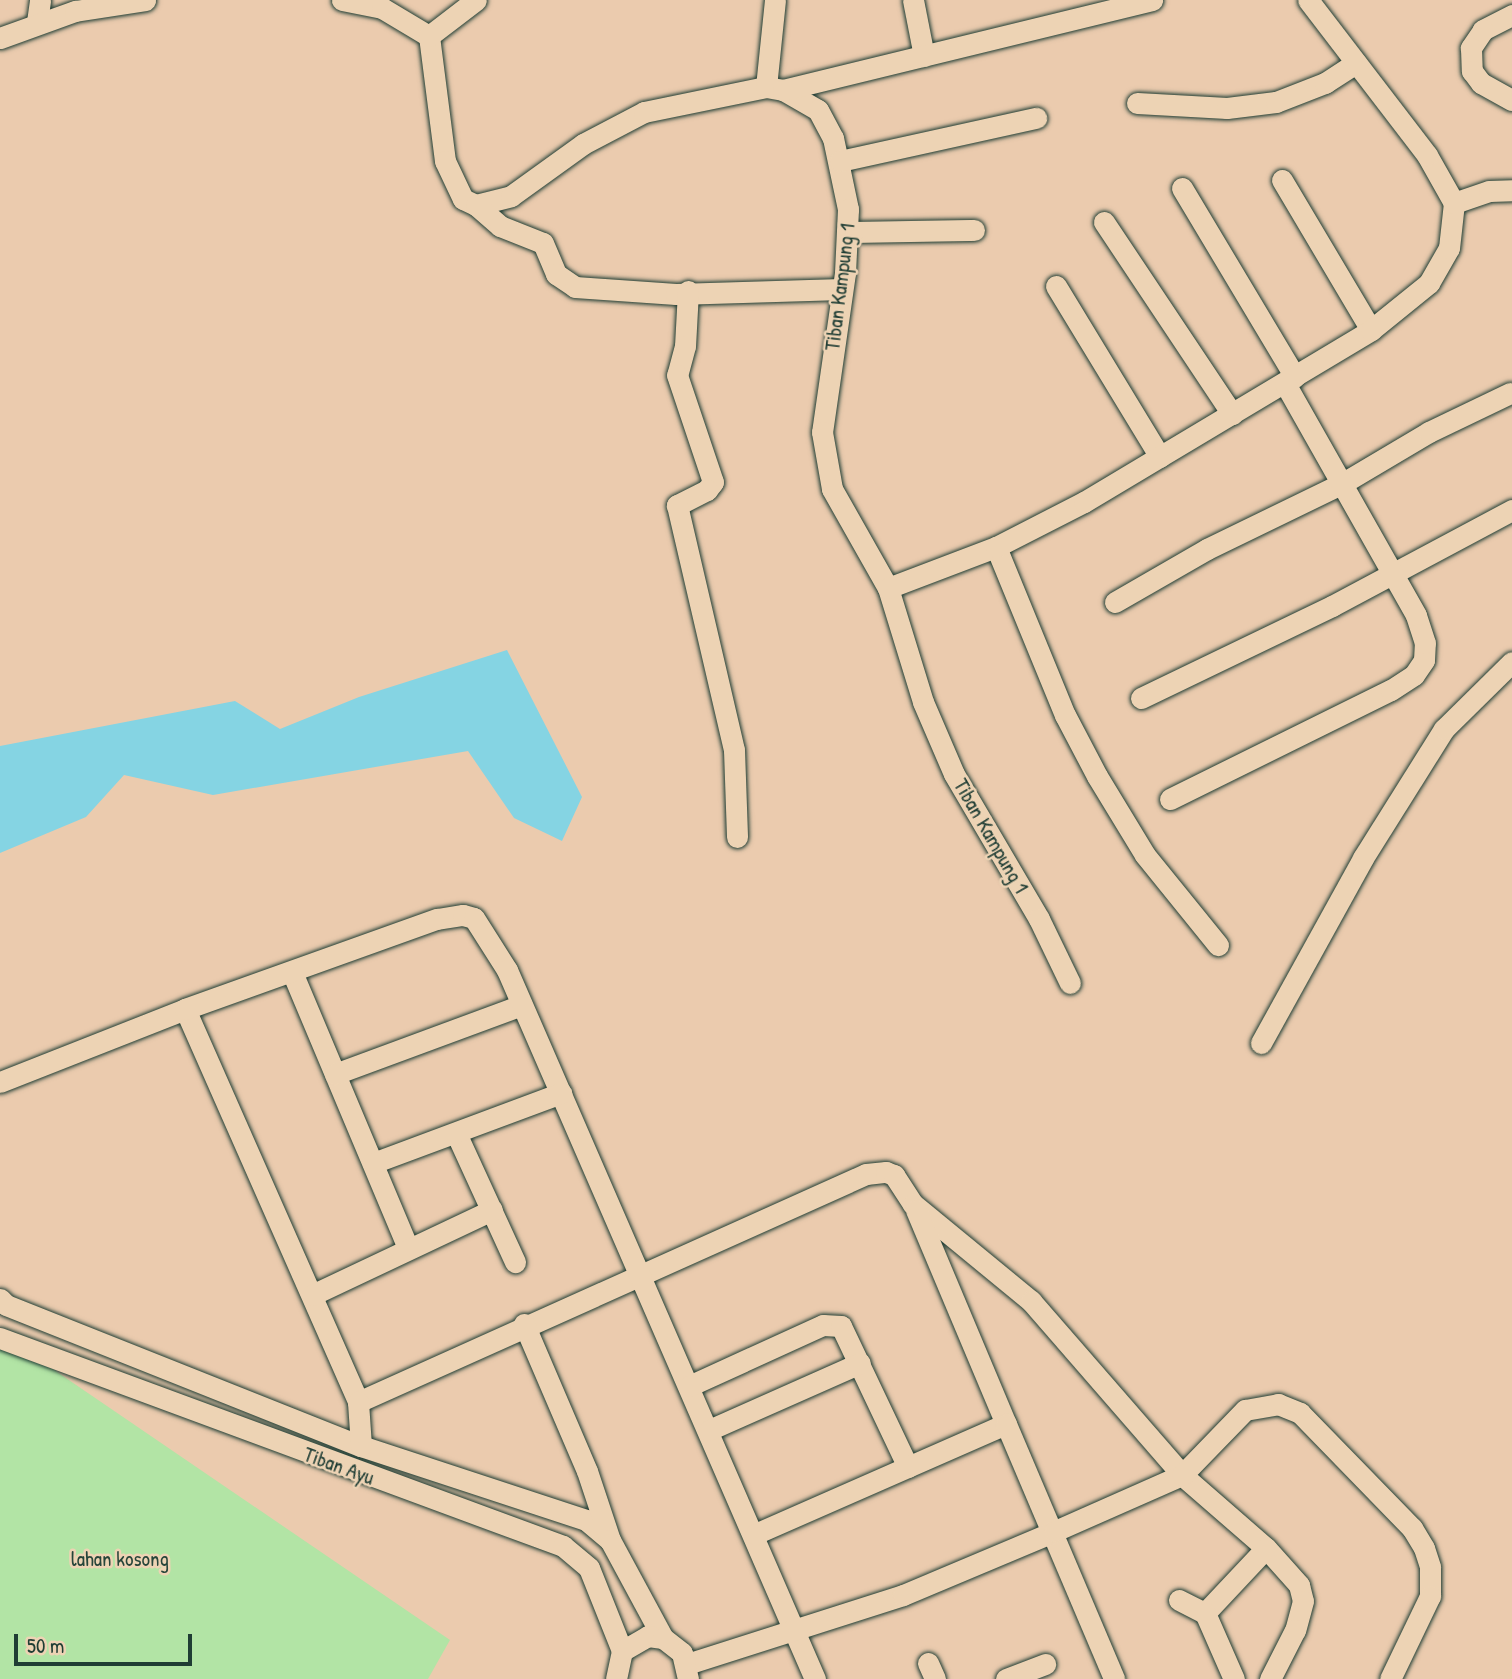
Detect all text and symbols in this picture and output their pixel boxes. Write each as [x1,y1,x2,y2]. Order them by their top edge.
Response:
street label: Tiban Kampung 1 [820,222,860,352]
street label: Tiban Kampung 1 [948,774,1034,898]
street label: Tiban Ayu [300,1442,378,1490]
park label: lahan kosong [71,1546,169,1572]
scale bar [18,1620,196,1664]
text: 50 m [27,1631,64,1660]

